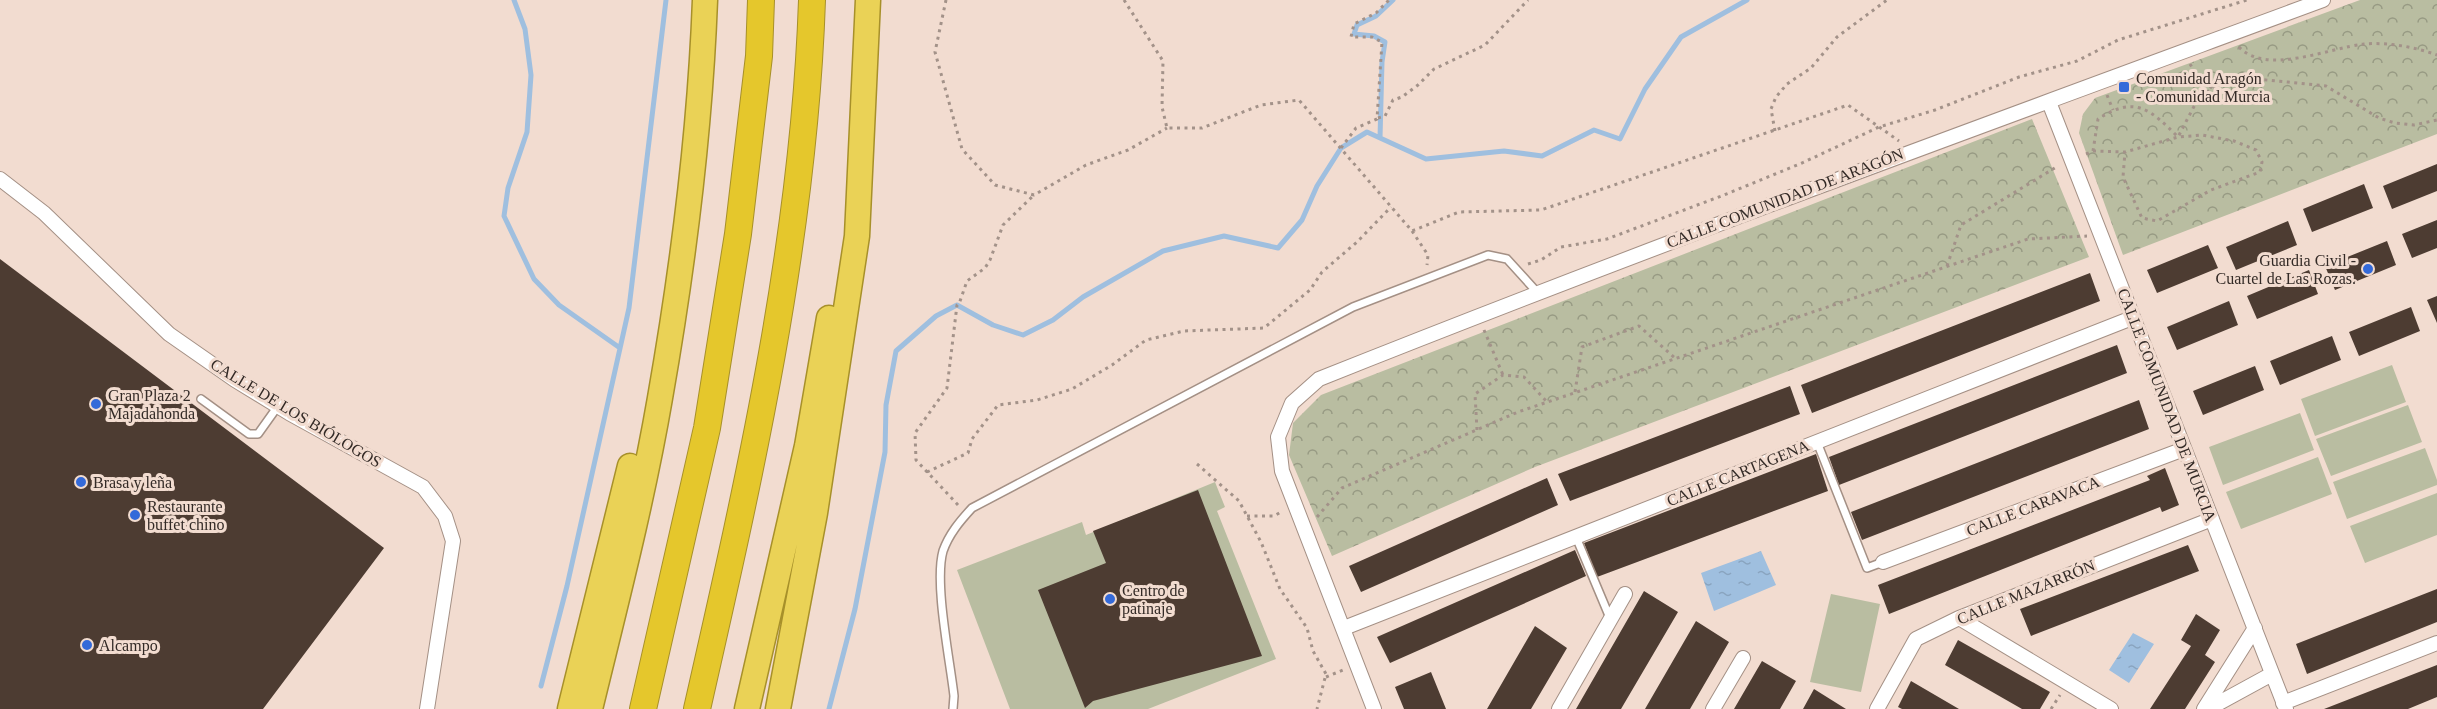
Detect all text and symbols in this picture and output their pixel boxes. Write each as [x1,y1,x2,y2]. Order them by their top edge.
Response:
place label: Comunidad Aragón - Comunidad Murcia [2136,70,2270,105]
marker: Comunidad Aragón - Comunidad Murcia [2117,80,2131,94]
street label: CALLE COMUNIDAD DE ARAGÓN [1664,144,1906,251]
place label: Guardia Civil - Cuartel de Las Rozas. [2216,252,2356,287]
marker: Guardia Civil - Cuartel de Las Rozas. [2361,262,2375,276]
street label: CALLE COMUNIDAD DE MURCIA [2115,286,2220,524]
street label: CALLE DE LOS BIÓLOGOS [208,354,385,471]
place label: Gran Plaza 2 Majadahonda [108,387,195,423]
marker: Gran Plaza 2 Majadahonda [89,397,103,411]
street label: CALLE CARTAGENA [1664,436,1812,509]
street label: CALLE CARAVACA [1964,473,2102,539]
place label: Brasa y leña [93,474,172,492]
marker: Brasa y leña [74,475,88,489]
place label: Restaurante buffet chino [147,498,224,533]
marker: Restaurante buffet chino [128,508,142,522]
street label: CALLE MAZARRÓN [1954,555,2098,627]
place label: Centro de patinaje [1122,582,1185,618]
marker: Centro de patinaje [1103,592,1117,606]
place label: Alcampo [99,637,158,655]
marker: Alcampo [80,638,94,652]

